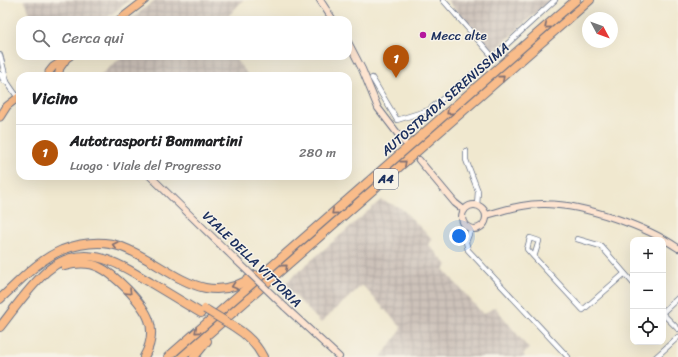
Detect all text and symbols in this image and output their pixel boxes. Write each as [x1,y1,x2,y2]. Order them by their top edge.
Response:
north arrow [582,12,618,48]
search box [16,16,352,60]
one-way arrow [544,21,551,28]
place label: Mecc alte [431,24,487,47]
text: Cerca qui [62,25,124,51]
icon: search [30,27,52,49]
marker: Mecc alte [418,30,428,40]
street label: AUTOSTRADA SERENISSIMA [375,36,515,162]
pin: 1 [383,45,409,78]
one-way arrow [497,75,505,82]
text: Vicino [32,83,78,113]
one-way arrow [446,107,454,114]
text: Autotrasporti Bommartini [70,128,242,154]
text: 1 [42,141,48,164]
text: 280 m [299,141,336,164]
text: Luogo · Viale del Progresso [70,154,221,177]
one-way arrow [399,161,407,168]
road number: A4 [374,169,398,189]
street label: VIALE DELLA VITTORIA [197,205,307,313]
one-way arrow [331,207,339,214]
your location [449,226,469,246]
map controls [630,237,666,345]
button: + [630,237,666,273]
one-way arrow [111,242,118,250]
one-way arrow [280,264,288,272]
button: − [630,273,666,309]
one-way arrow [230,282,237,290]
one-way arrow [124,287,132,295]
button: locate [630,309,666,345]
one-way arrow [194,327,202,334]

